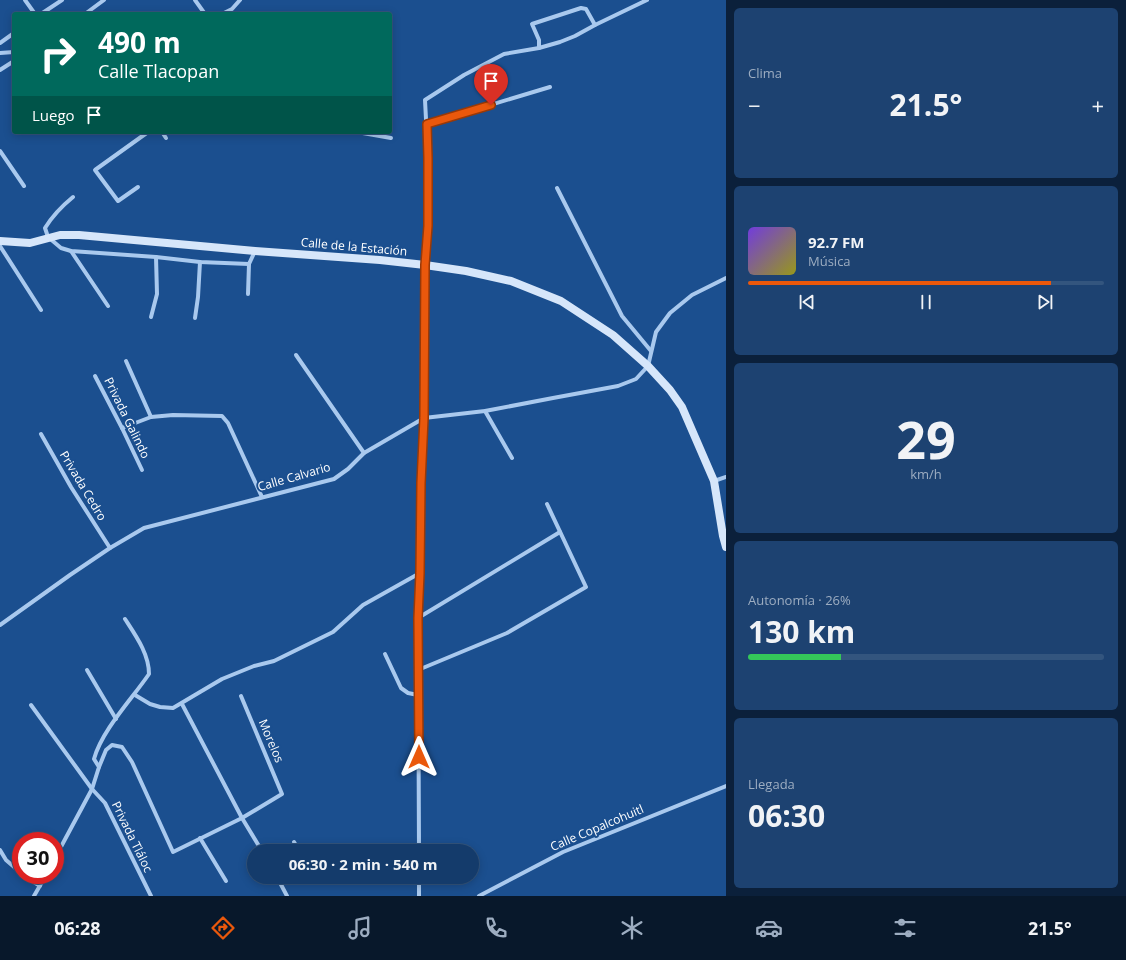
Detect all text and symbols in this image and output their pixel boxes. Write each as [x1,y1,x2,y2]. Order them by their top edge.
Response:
text: 490 m [98,23,181,61]
icon: right [32,28,84,80]
text: Calle Tlacopan [98,59,219,83]
pin [474,64,508,105]
text: Clima [748,64,782,82]
icon: arrive [480,70,502,92]
text: 21.5° [890,84,962,125]
text: − [748,90,761,120]
text: + [1091,90,1104,120]
icon: arrive [83,104,105,126]
text: Luego [32,105,75,125]
text: 92.7 FM [808,232,864,252]
street label: Calle de la Estación [300,233,408,260]
text: Música [808,252,851,270]
icon: previous [796,291,818,313]
icon: pause [915,291,937,313]
icon: next [1034,291,1056,313]
street label: Privada Galindo [100,374,154,461]
text: 29 [896,403,956,474]
street label: Privada Cedro [56,448,111,524]
street label: Calle Calvario [255,458,332,495]
text: km/h [910,465,942,483]
text: Autonomía · 26% [748,591,851,609]
text: 130 km [748,611,855,652]
street label: Morelos [255,716,288,765]
position arrow [398,736,440,778]
text: Llegada [748,775,795,793]
text: 06:30 [748,795,825,836]
street label: Privada Tláloc [108,798,157,875]
street label: Calle Copalcohuitl [547,800,646,855]
speed limit sign: 30 [12,832,64,884]
text: 06:30 · 2 min · 540 m [289,854,437,874]
icon: directions [209,914,237,942]
icon: music [346,914,374,942]
icon: phone [482,914,510,942]
icon: climate [618,914,646,942]
icon: car [755,914,783,942]
icon: filters [891,914,919,942]
text: 06:28 [54,916,101,940]
text: 21.5° [1028,916,1072,940]

